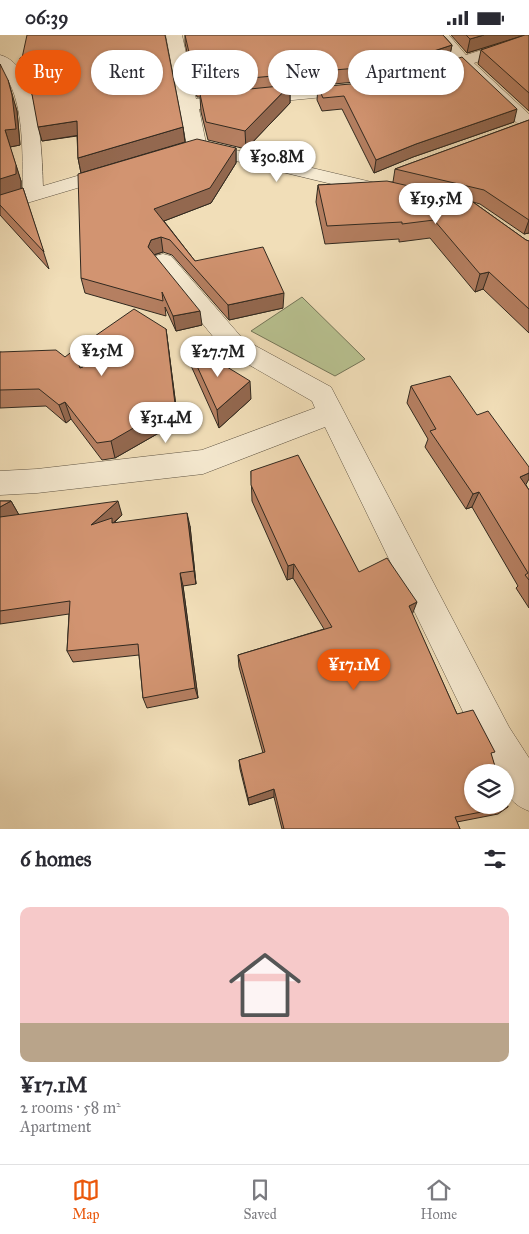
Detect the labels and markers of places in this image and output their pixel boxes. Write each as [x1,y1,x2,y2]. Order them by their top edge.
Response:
pin: ¥30.8M [236,141,318,183]
pin: ¥19.5M [395,183,477,225]
pin: ¥25M [72,335,132,377]
pin: ¥27.7M [177,335,259,378]
pin: ¥31.4M [125,401,207,444]
pin: ¥17.1M [313,649,395,691]

